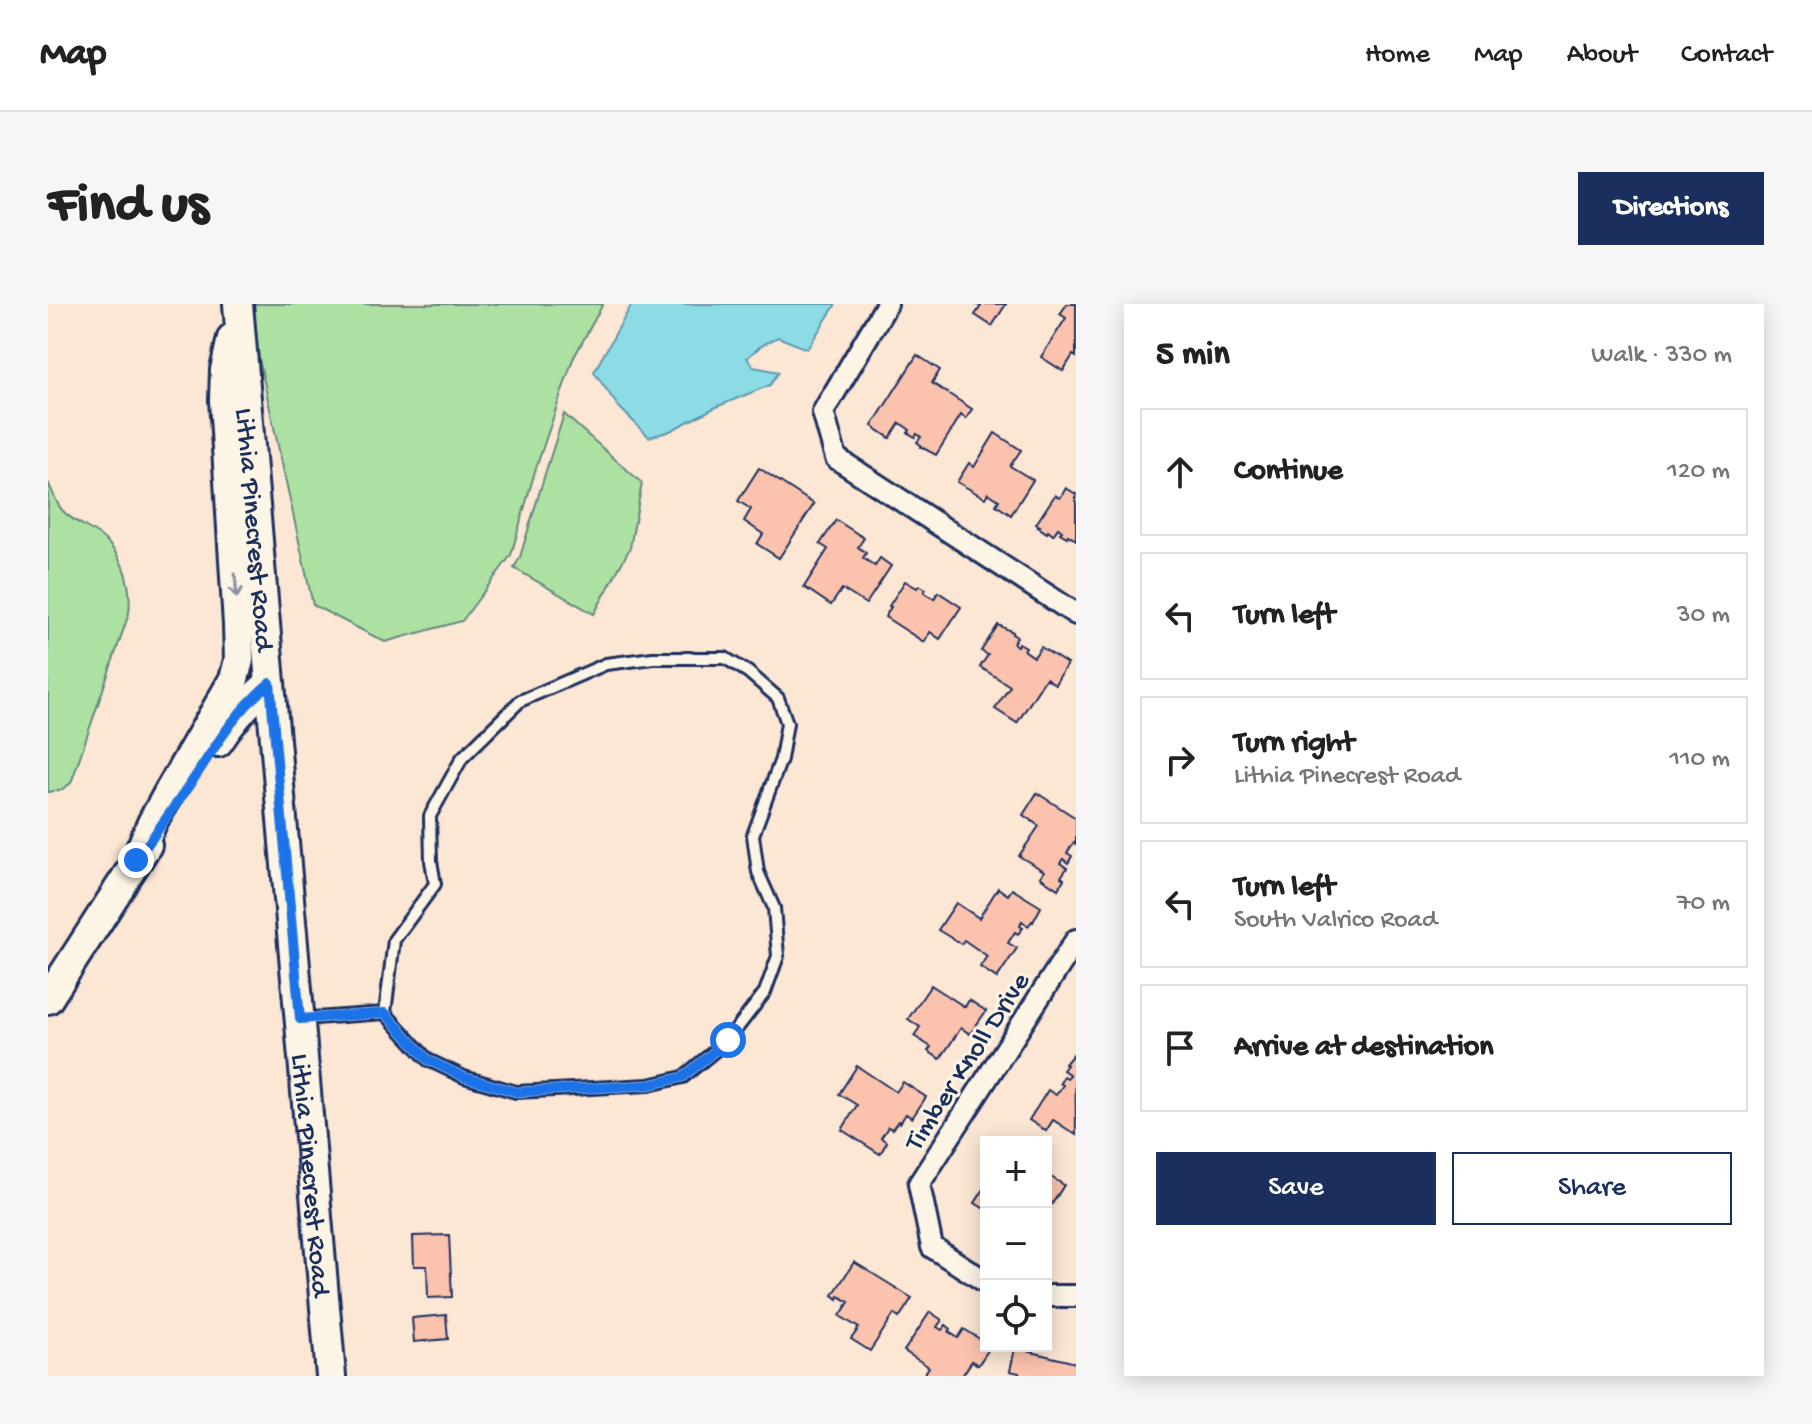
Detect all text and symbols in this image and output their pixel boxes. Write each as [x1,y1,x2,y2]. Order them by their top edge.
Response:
text: Map [40,33,106,77]
text: Home [1365,39,1430,72]
text: Map [1474,39,1523,72]
text: About [1567,39,1637,72]
text: Contact [1681,39,1772,72]
button: Directions [1578,172,1764,245]
text: Find us [48,175,208,241]
text: 5 min [1156,336,1230,376]
text: Walk · 330 m [1591,341,1732,372]
street label: Lithia Pinecrest Road [226,407,279,655]
icon: ahead [1158,450,1202,494]
text: Continue [1234,455,1343,490]
text: 120 m [1667,457,1730,488]
one-way arrow [229,572,244,599]
icon: left [1158,594,1202,638]
text: Turn left [1234,599,1335,634]
text: 30 m [1677,601,1730,632]
text: Turn right [1234,727,1354,762]
icon: right [1158,738,1202,782]
text: 110 m [1670,745,1730,776]
text: Lithia Pinecrest Road [1234,762,1460,793]
route end [118,842,154,878]
text: Turn left [1234,871,1335,906]
icon: left [1158,882,1202,926]
text: 70 m [1677,889,1730,920]
text: South Valrico Road [1234,906,1437,937]
street label: Timber Knoll Drive [898,967,1039,1159]
route start [710,1022,746,1058]
icon: arrive [1158,1026,1202,1070]
text: Arrive at destination [1234,1031,1494,1066]
street label: Lithia Pinecrest Road [282,1052,336,1301]
map controls [980,1136,1052,1352]
button: + [980,1136,1052,1208]
button: Save [1156,1152,1436,1225]
button: Share [1452,1152,1732,1225]
button: − [980,1208,1052,1280]
button: locate [980,1280,1052,1352]

